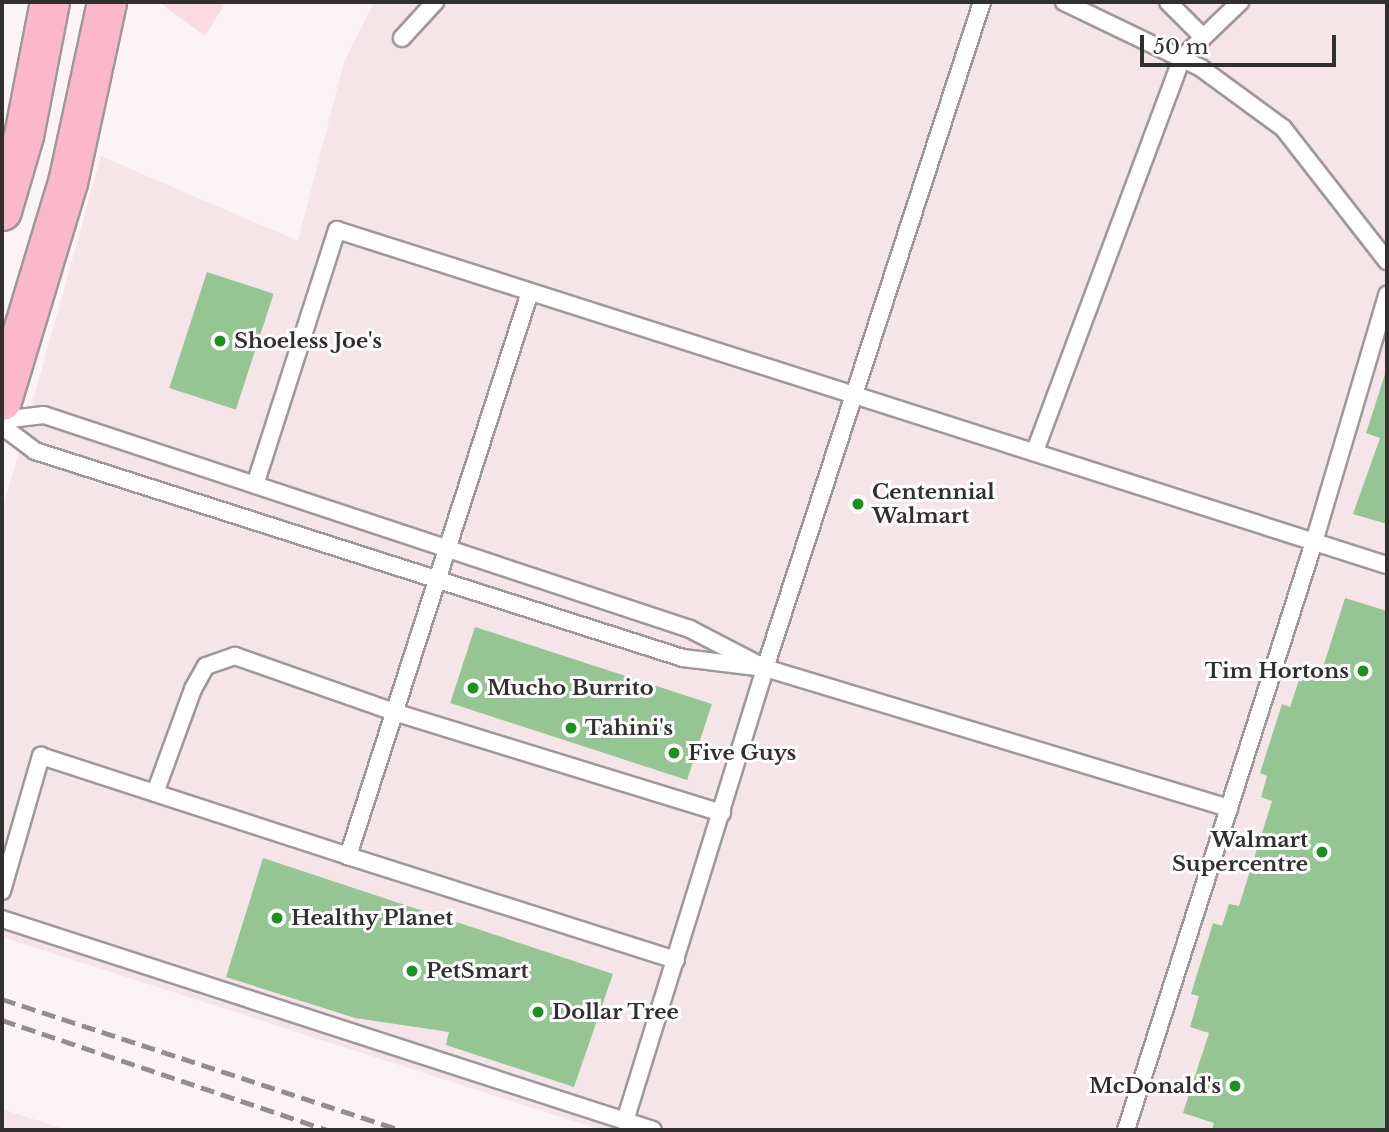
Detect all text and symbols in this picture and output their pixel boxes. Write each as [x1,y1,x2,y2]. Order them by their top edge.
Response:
scale bar [1144,21,1340,65]
text: 50 m [1153,34,1208,60]
place label: Shoeless Joe's [234,328,382,354]
marker: Shoeless Joe's [212,333,228,349]
place label: Centennial Walmart [872,479,995,529]
marker: Centennial Walmart [850,496,866,512]
place label: Tim Hortons [1205,658,1349,684]
marker: Tim Hortons [1355,663,1371,679]
place label: Mucho Burrito [487,675,654,701]
marker: Mucho Burrito [465,680,481,696]
place label: Tahini's [585,715,673,741]
marker: Tahini's [563,720,579,736]
place label: Five Guys [688,740,796,766]
marker: Five Guys [666,745,682,761]
place label: Walmart Supercentre [1172,827,1308,877]
marker: Walmart Supercentre [1314,844,1330,860]
place label: Healthy Planet [291,905,454,931]
marker: Healthy Planet [269,910,285,926]
place label: PetSmart [426,958,529,984]
marker: PetSmart [404,963,420,979]
place label: Dollar Tree [552,999,680,1025]
marker: Dollar Tree [530,1004,546,1020]
place label: McDonald's [1089,1073,1221,1099]
marker: McDonald's [1227,1078,1243,1094]

